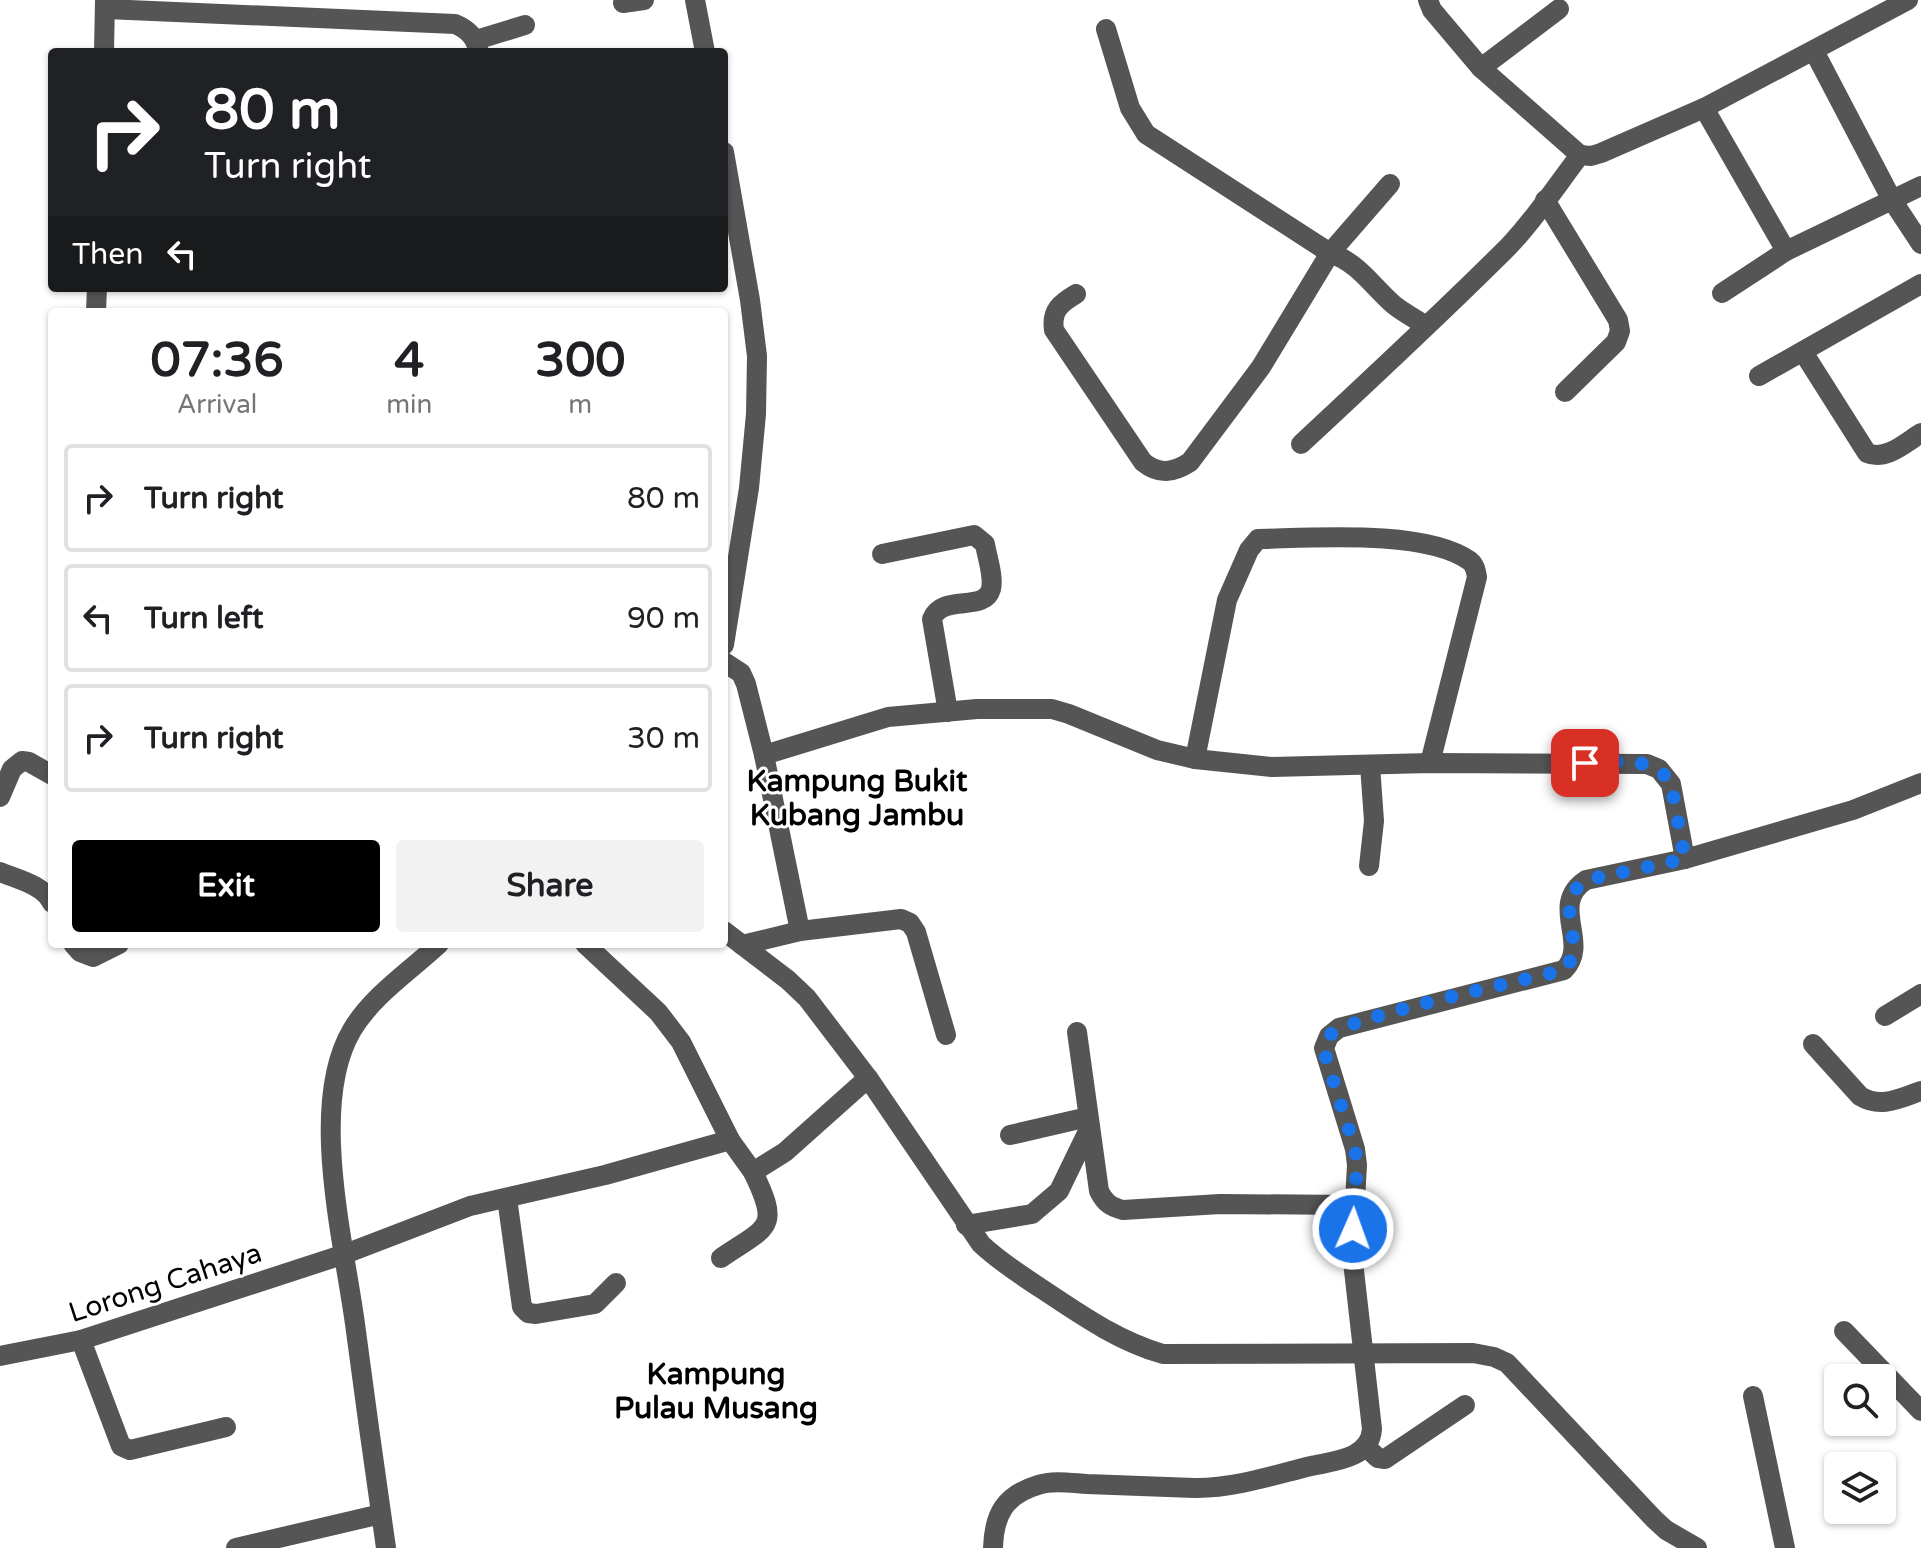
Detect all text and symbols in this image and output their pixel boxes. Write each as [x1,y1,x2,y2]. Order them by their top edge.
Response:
text: 80 m [204,77,340,144]
icon: right [72,80,176,184]
text: Turn right [204,145,371,188]
icon: left [160,232,204,276]
text: Then [72,236,144,273]
text: 07:36 [151,332,284,390]
text: 4 [394,332,424,390]
text: 300 [535,332,625,390]
text: Arrival [177,389,257,420]
text: min [386,389,432,420]
text: m [568,389,592,420]
icon: right [76,476,120,520]
text: Turn right [144,480,284,517]
text: 80 m [627,480,700,517]
icon: left [76,596,120,640]
text: Turn left [144,600,263,637]
text: 90 m [627,600,700,637]
icon: right [76,716,120,760]
text: Turn right [144,720,284,757]
text: 30 m [627,720,700,757]
pin [1551,729,1619,797]
icon: arrive [1563,741,1607,785]
district label: Kampung Bukit Kubang Jambu [747,763,968,834]
button: Exit [72,840,380,932]
button: Share [396,840,704,932]
position arrow [1311,1187,1395,1271]
street label: Lorong Cahaya [65,1236,266,1330]
district label: Kampung Pulau Musang [614,1356,818,1427]
map controls [1824,1364,1896,1524]
button: search [1824,1364,1896,1436]
button: layers [1824,1452,1896,1524]

